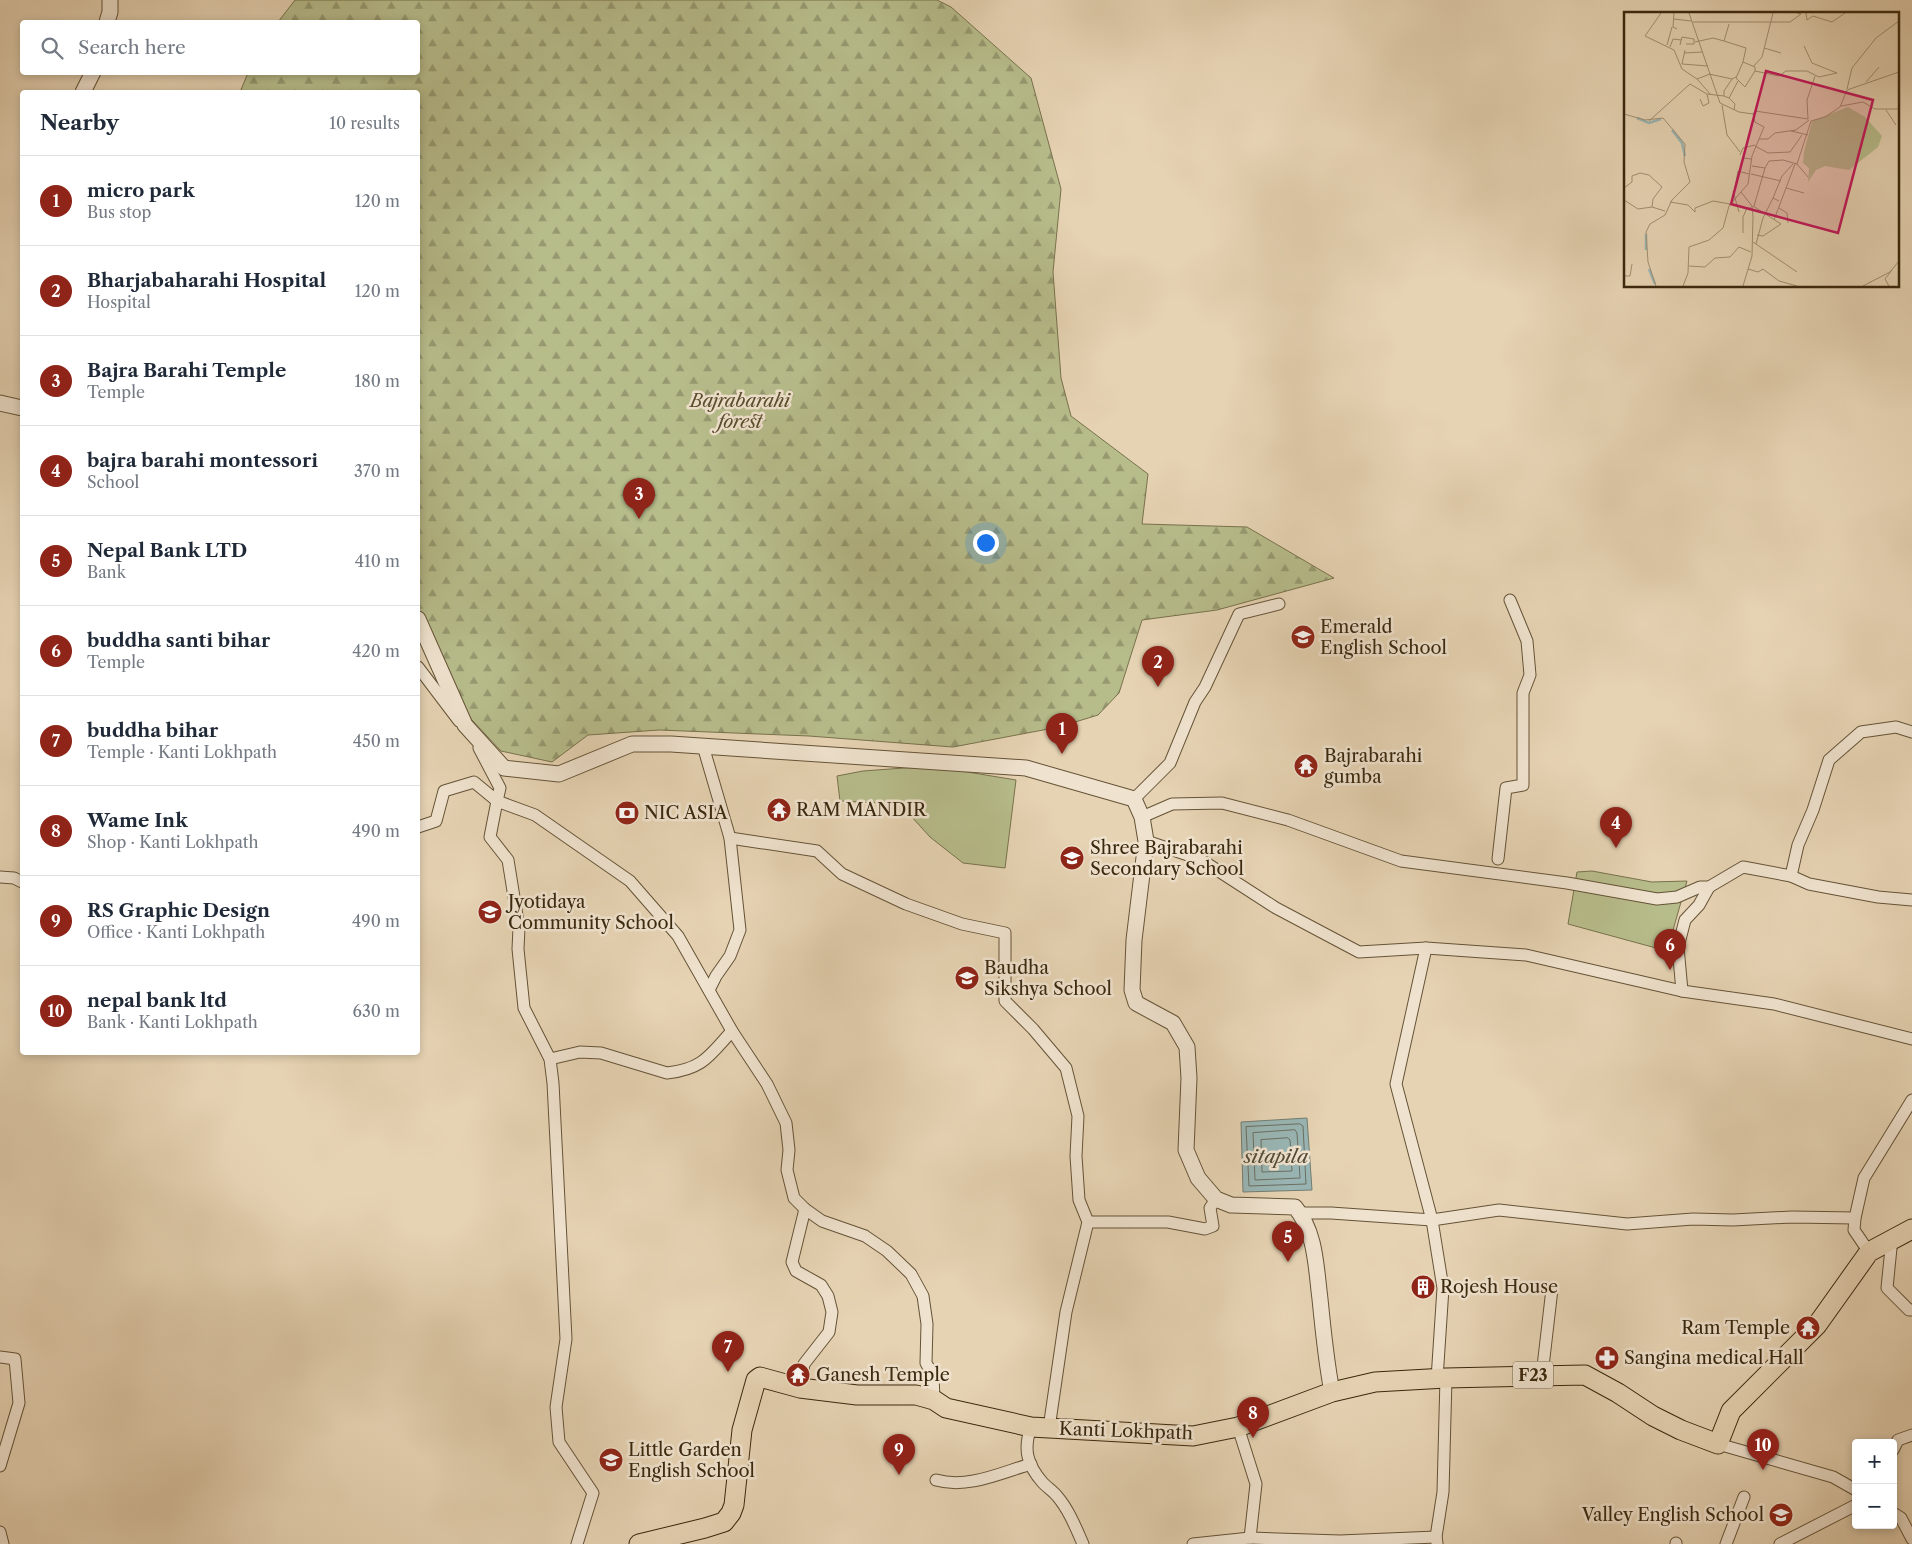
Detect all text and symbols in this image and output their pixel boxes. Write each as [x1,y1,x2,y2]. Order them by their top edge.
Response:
inset map [1624,12,1900,288]
search box [20,20,420,75]
icon: search [38,34,66,62]
text: Search here [78,36,186,59]
text: Nearby [40,110,119,135]
text: 10 results [329,113,400,133]
text: micro park [87,179,195,202]
text: 1 [52,191,60,211]
text: 120 m [355,191,400,211]
text: Bus stop [87,202,151,222]
text: Bharjabaharahi Hospital [87,269,326,292]
text: 2 [51,281,61,301]
text: 120 m [355,281,400,301]
text: Hospital [87,292,151,312]
text: Bajra Barahi Temple [87,359,286,382]
text: 3 [51,371,61,391]
text: 180 m [354,371,400,391]
text: Temple [87,382,145,402]
park label: Bajrabarahi forest [688,390,791,433]
text: bajra barahi montessori [87,449,318,472]
text: 4 [51,461,61,481]
text: 370 m [354,461,400,481]
text: School [87,472,139,492]
pin: 3 [623,478,655,519]
your location [973,530,999,556]
text: Nepal Bank LTD [87,539,247,562]
text: 5 [52,551,60,571]
text: 410 m [355,551,400,571]
text: Bank [87,562,126,582]
place label: Emerald English School [1320,616,1447,659]
school or university icon: Emerald English School [1290,624,1316,650]
text: buddha santi bihar [87,629,270,652]
text: 6 [51,641,61,661]
text: 420 m [352,641,400,661]
pin: 2 [1142,646,1174,687]
text: Temple [87,652,145,672]
pin: 1 [1046,713,1078,754]
text: buddha bihar [87,719,218,742]
text: 7 [52,731,60,751]
text: 450 m [353,731,400,751]
text: Temple · Kanti Lokhpath [87,742,277,762]
place label: Bajrabarahi gumba [1324,745,1423,788]
temple icon: Bajrabarahi gumba [1293,753,1319,779]
temple icon: RAM MANDIR [766,797,792,823]
place label: RAM MANDIR [796,799,927,821]
bank icon: NIC ASIA [614,800,640,826]
place label: NIC ASIA [644,802,728,824]
pin: 4 [1600,807,1632,848]
text: Wame Ink [87,809,188,832]
text: 8 [51,821,61,841]
text: 490 m [352,821,400,841]
text: Shop · Kanti Lokhpath [87,832,259,852]
place label: Shree Bajrabarahi Secondary School [1090,837,1244,880]
school or university icon: Shree Bajrabarahi Secondary School [1059,845,1085,871]
place label: Jyotidaya Community School [505,891,674,934]
text: RS Graphic Design [87,899,270,922]
school or university icon: Jyotidaya Community School [477,899,503,925]
text: 9 [51,911,61,931]
text: 490 m [352,911,400,931]
text: Office · Kanti Lokhpath [87,922,265,942]
pin: 6 [1654,929,1686,970]
place label: Baudha Sikshya School [984,957,1112,1000]
school or university icon: Baudha Sikshya School [954,965,980,991]
text: nepal bank ltd [87,989,227,1012]
text: 10 [47,1001,65,1021]
text: 630 m [353,1001,400,1021]
text: Bank · Kanti Lokhpath [87,1012,258,1032]
water label: sitapila [1243,1145,1309,1168]
pin: 5 [1272,1221,1304,1262]
building icon: Rojesh House [1410,1274,1436,1300]
place label: Rojesh House [1440,1276,1558,1298]
temple icon: Ram Temple [1795,1315,1821,1341]
place label: Ram Temple [1681,1317,1790,1339]
pin: 7 [712,1331,744,1372]
pharmacy icon: Sangina medical Hall [1594,1345,1620,1371]
place label: Sangina medical Hall [1624,1347,1804,1369]
temple icon: Ganesh Temple [785,1362,811,1388]
road number: F23 [1513,1362,1553,1388]
place label: Ganesh Temple [816,1364,950,1386]
pin: 8 [1237,1397,1269,1438]
street label: Kanti Lokhpath [1059,1418,1193,1444]
pin: 10 [1747,1429,1779,1470]
pin: 9 [883,1434,915,1475]
place label: Little Garden English School [628,1439,755,1482]
map controls [1852,1439,1897,1529]
button: + [1852,1439,1897,1484]
school or university icon: Little Garden English School [598,1447,624,1473]
button: − [1852,1484,1897,1529]
school or university icon: Valley English School [1768,1502,1794,1528]
place label: Valley English School [1581,1504,1764,1526]

